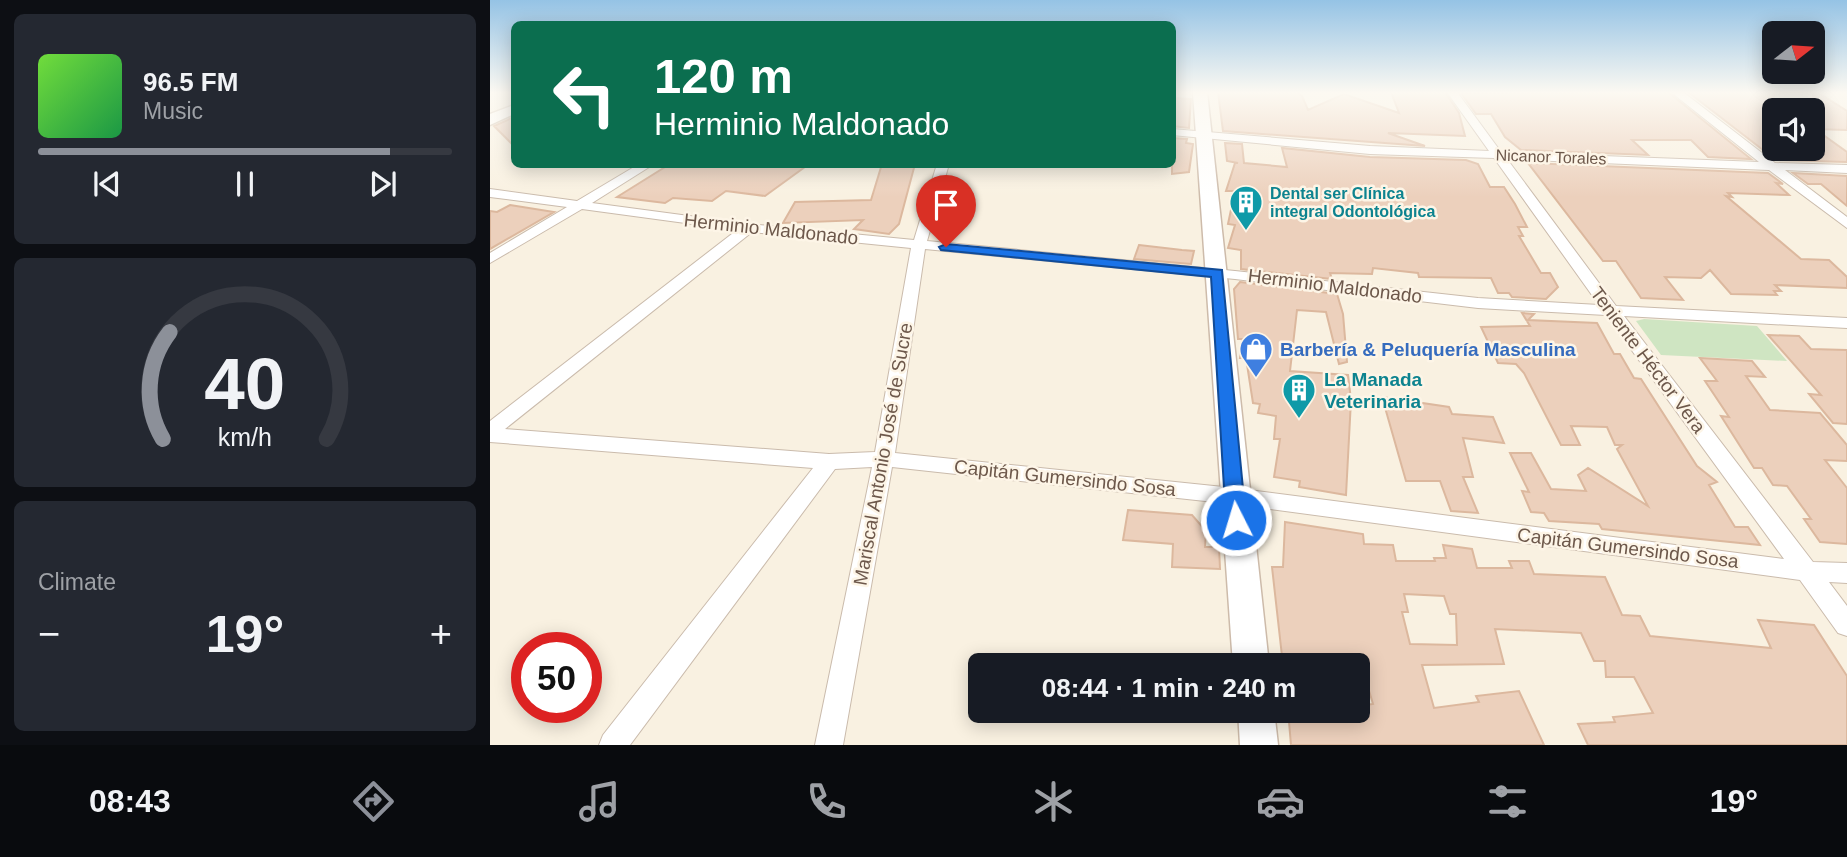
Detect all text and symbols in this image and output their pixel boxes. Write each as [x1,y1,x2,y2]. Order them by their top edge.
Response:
north arrow [1762,21,1825,84]
map controls [1762,21,1825,161]
icon: left [539,49,630,140]
text: 120 m [654,49,793,103]
text: 96.5 FM [143,67,238,97]
text: Music [143,98,203,124]
button: sound [1762,98,1825,161]
text: Herminio Maldonado [654,106,949,142]
street label: Nicanor Torales [1495,147,1607,167]
icon: previous [88,165,126,203]
icon: pause [226,165,264,203]
icon: next [364,165,402,203]
pin [916,175,976,247]
building icon: Dental ser Clínica integral Odontológica [1227,183,1265,232]
place label: Dental ser Clínica integral Odontológica [1270,185,1435,220]
icon: arrive [927,186,965,224]
street label: Herminio Maldonado [683,209,859,249]
street label: Herminio Maldonado [1247,265,1423,307]
street label: Teniente Héctor Vera [1586,283,1710,438]
street label: Mariscal Antonio José de Sucre [850,321,916,587]
shop icon: Barbería & Peluquería Masculina [1237,330,1275,379]
place label: Barbería & Peluquería Masculina [1280,339,1576,360]
text: 40 [205,343,285,424]
place label: La Manada Veterinaria [1324,369,1423,412]
building icon: La Manada Veterinaria [1280,371,1318,420]
text: km/h [218,422,272,450]
street label: Capitán Gumersindo Sosa [953,456,1177,500]
position arrow [1199,483,1273,557]
street label: Capitán Gumersindo Sosa [1516,524,1740,572]
text: Climate [38,569,116,595]
text: 19° [206,605,284,663]
text: − [38,613,60,655]
text: + [430,613,452,655]
speed limit sign: 50 [511,632,602,723]
text: 08:44 · 1 min · 240 m [1042,673,1296,703]
icon: directions [349,777,398,826]
icon: music [575,777,624,826]
icon: phone [802,777,851,826]
icon: climate [1029,777,1078,826]
icon: car [1256,777,1305,826]
icon: filters [1483,777,1532,826]
text: 08:43 [89,783,171,819]
text: 19° [1710,783,1758,819]

